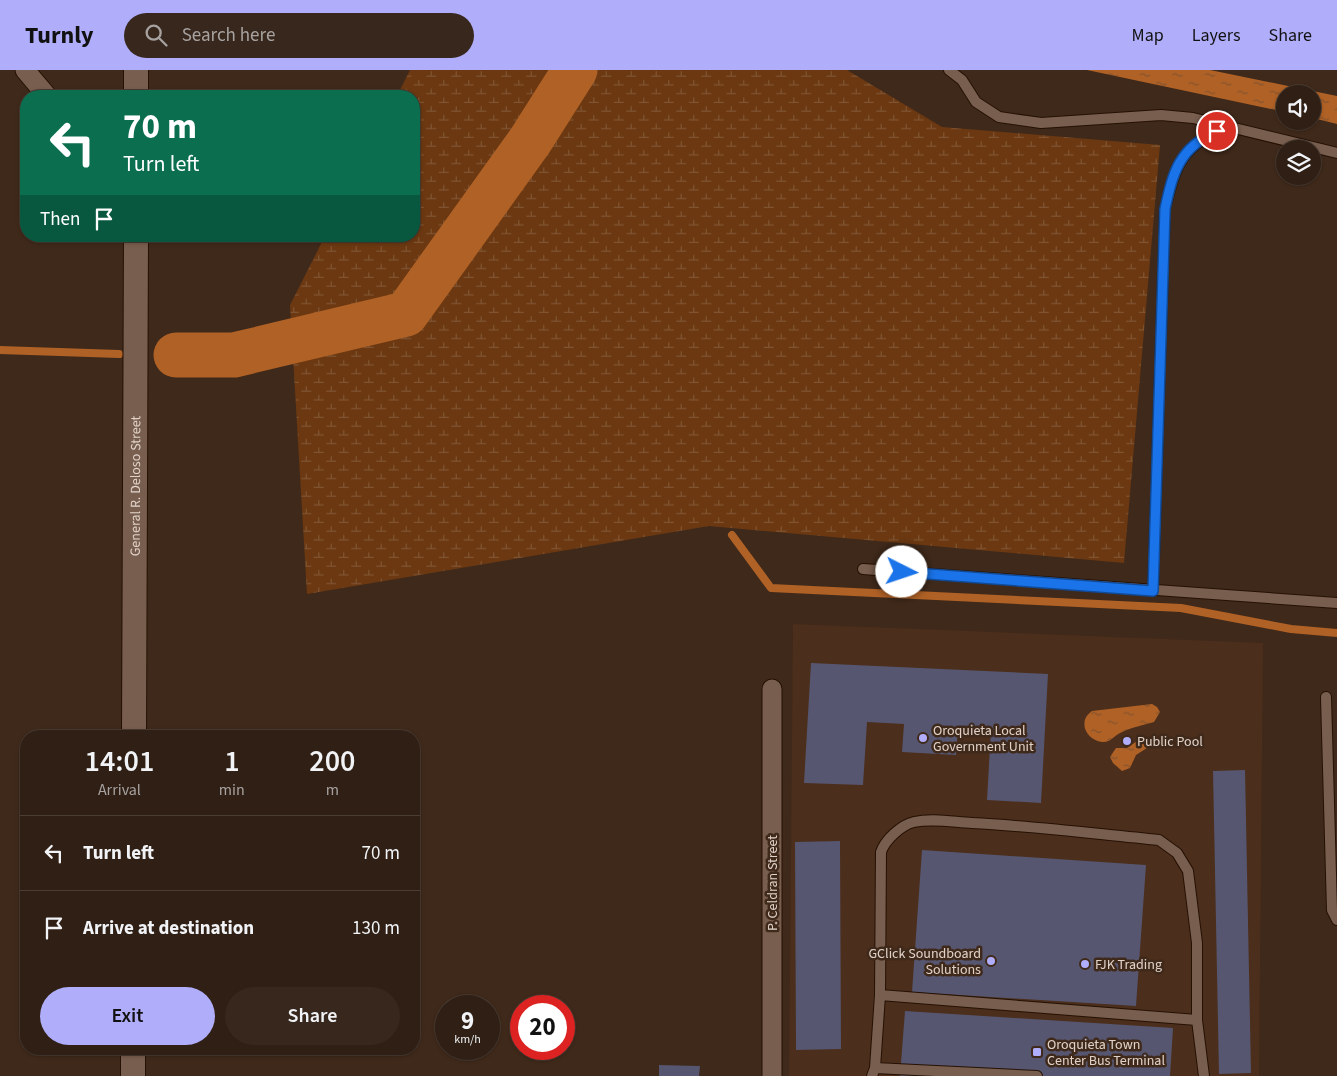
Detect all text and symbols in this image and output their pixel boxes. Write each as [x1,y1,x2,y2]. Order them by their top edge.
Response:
search box [124,13,474,58]
text: Turnly [25,18,94,53]
icon: search [142,21,170,49]
text: Search here [182,22,275,49]
text: Map [1132,23,1164,48]
text: Layers [1192,23,1241,48]
text: Share [1269,23,1312,48]
map controls [1276,85,1321,185]
button: sound [1276,85,1321,130]
text: 70 m [123,102,197,152]
icon: left [40,110,105,175]
pin [1196,110,1238,152]
icon: arrive [1203,117,1231,145]
button: layers [1276,140,1321,185]
text: Turn left [123,148,199,180]
icon: arrive [90,205,118,233]
text: Then [40,206,80,233]
street label: General R. Deloso Street [126,415,146,556]
position arrow [875,545,927,597]
place label: Oroquieta Local Government Unit [933,721,1034,757]
marker: Oroquieta Local Government Unit [917,732,929,744]
place label: Public Pool [1137,732,1203,752]
marker: Public Pool [1121,735,1133,747]
text: 14:01 [85,740,154,783]
text: 1 [224,740,240,783]
text: 200 [309,740,355,783]
text: Arrival [98,779,141,801]
text: min [219,779,245,801]
text: m [326,779,339,801]
street label: P. Celdran Street [763,835,783,931]
icon: left [40,839,68,867]
text: Turn left [83,840,154,867]
text: 70 m [362,840,400,867]
icon: arrive [40,914,68,942]
text: Arrive at destination [83,915,254,942]
text: 130 m [352,915,400,942]
place label: GClick Soundboard Solutions [868,944,981,980]
marker: GClick Soundboard Solutions [985,955,997,967]
place label: FJK Trading [1095,955,1162,975]
marker: FJK Trading [1079,958,1091,970]
button: Exit [40,987,215,1045]
button: Share [225,987,400,1045]
speed limit sign: 20 [510,995,575,1060]
text: 9 [461,1003,474,1039]
text: km/h [454,1031,481,1048]
place label: Oroquieta Town Center Bus Terminal [1047,1035,1165,1071]
marker: Oroquieta Town Center Bus Terminal [1031,1046,1043,1058]

